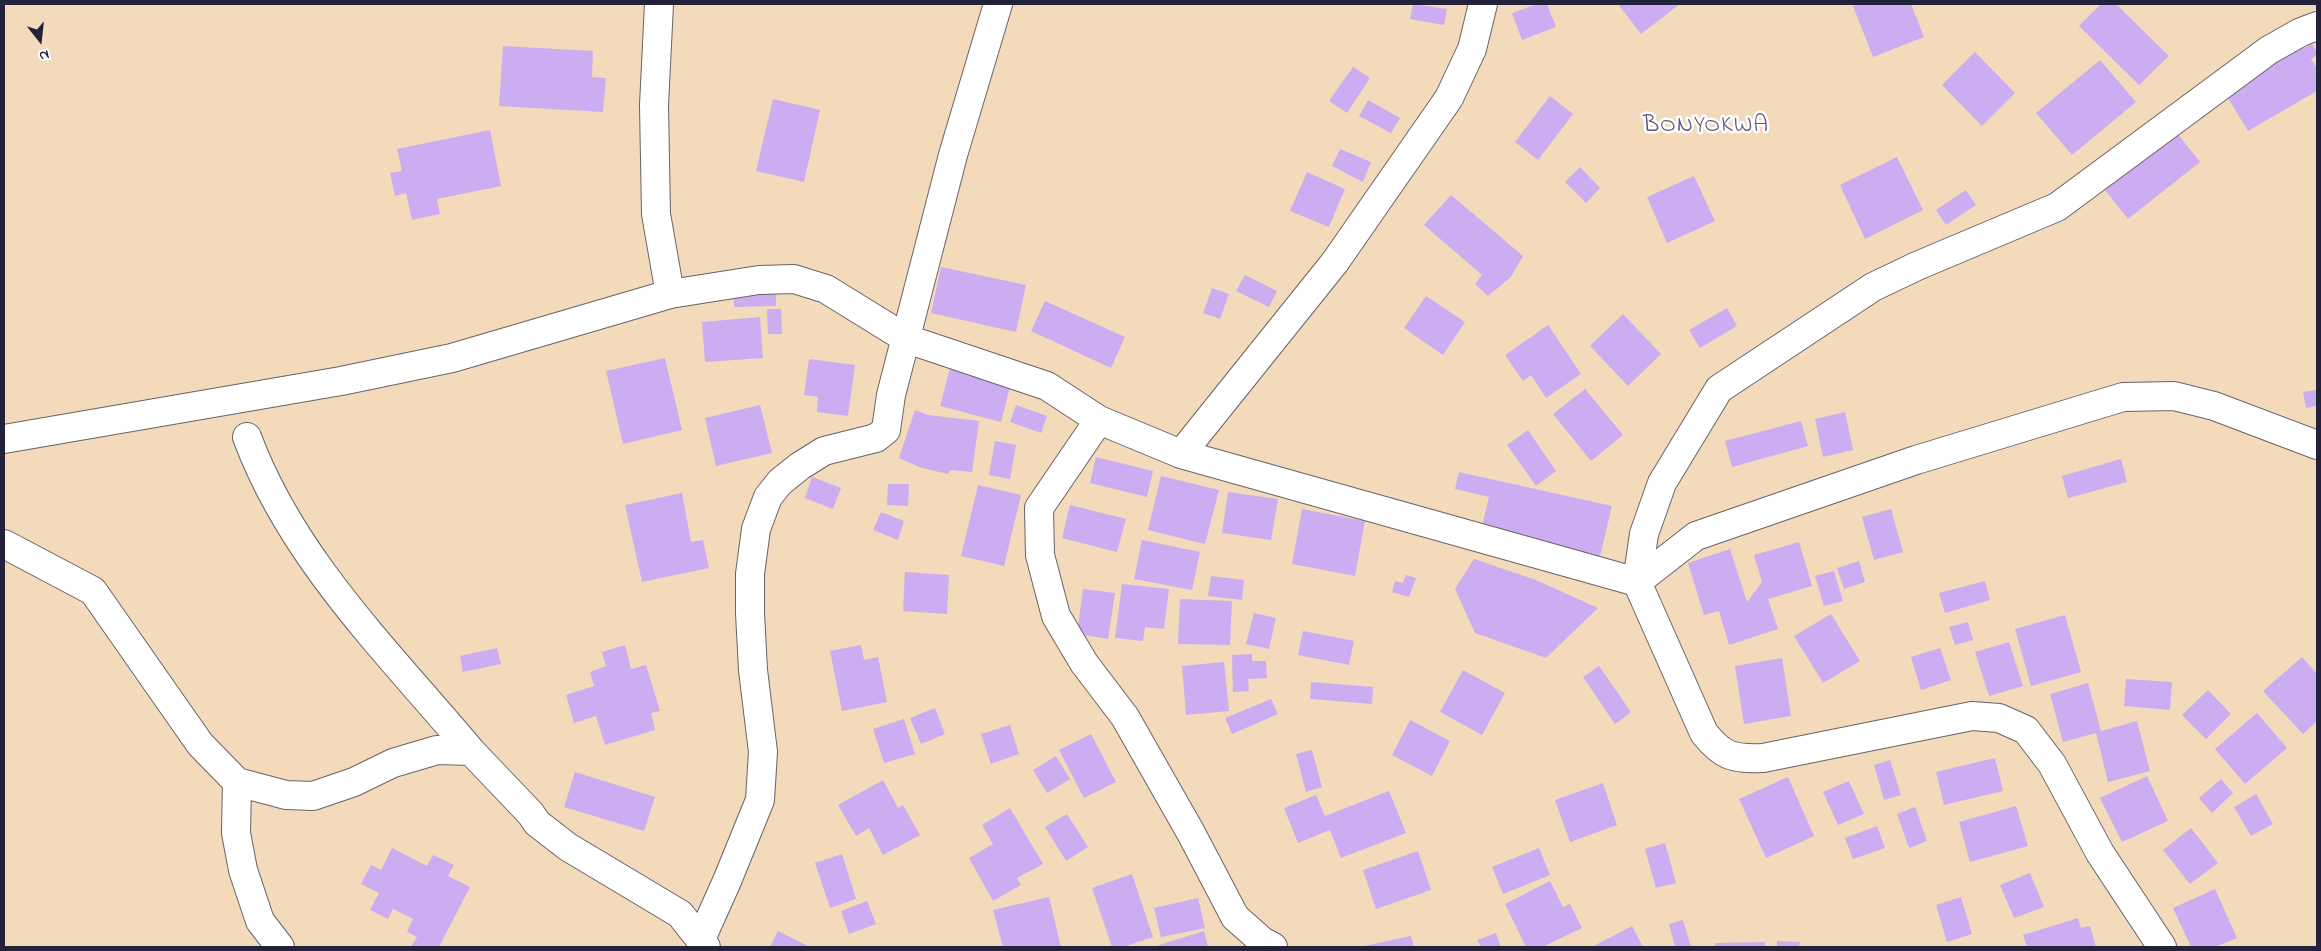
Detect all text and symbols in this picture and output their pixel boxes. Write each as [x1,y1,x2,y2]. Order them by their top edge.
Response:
north arrow [15,15,65,65]
text: N [37,44,52,66]
district label: BONYOKWA [1642,113,1770,141]

